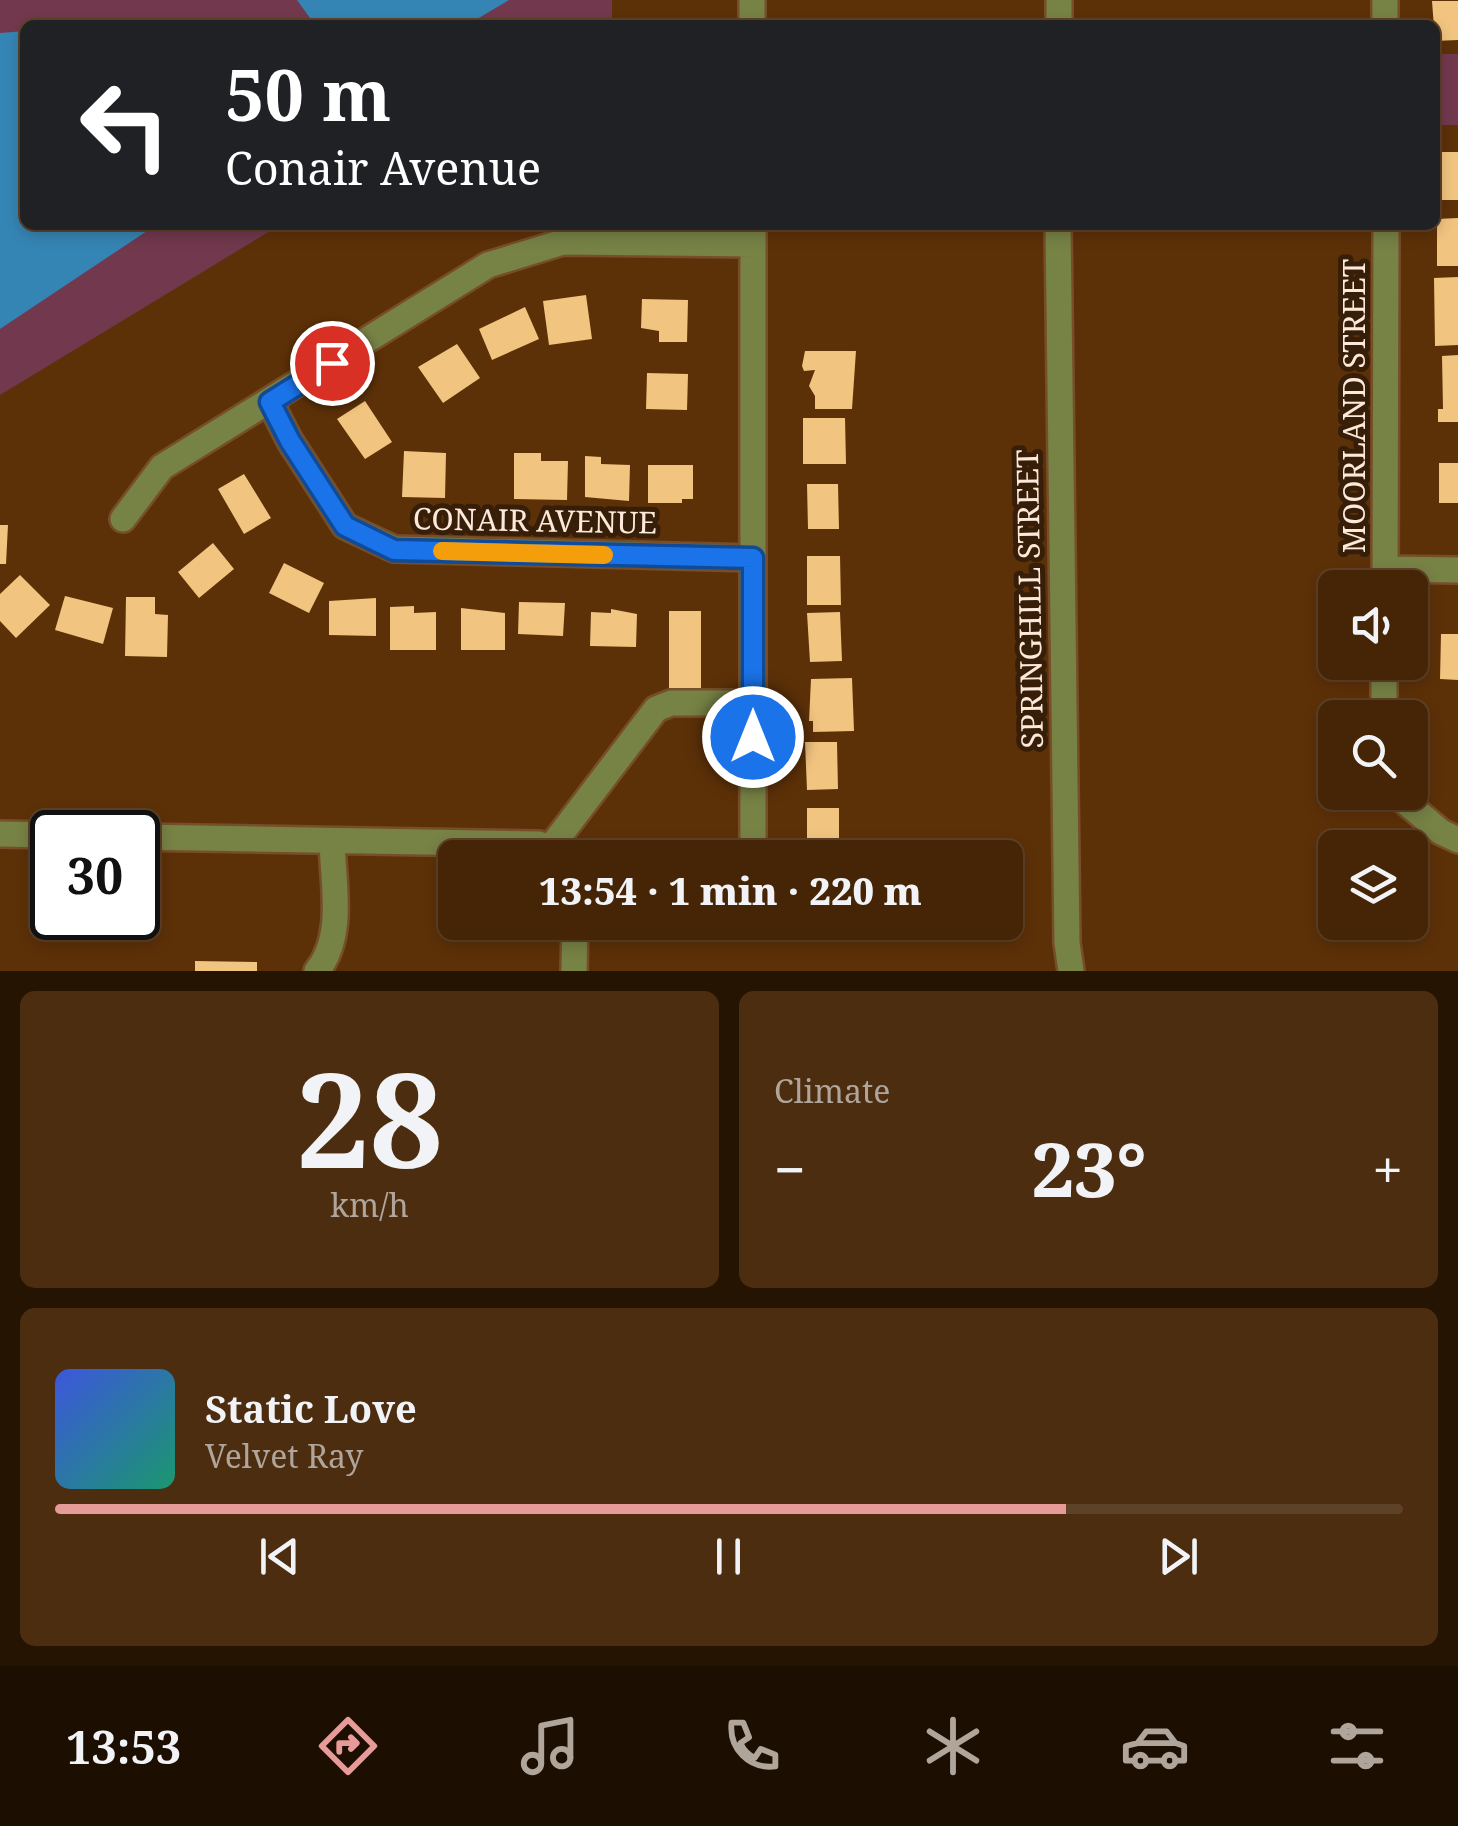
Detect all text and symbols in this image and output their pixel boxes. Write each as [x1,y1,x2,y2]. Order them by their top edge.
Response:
text: 50 m [225,46,391,142]
icon: left [60,60,190,190]
text: Conair Avenue [225,137,541,198]
street label: MOORLAND STREET [1333,259,1374,553]
pin [290,321,375,406]
icon: arrive [305,336,360,391]
street label: SPRINGHILL STREET [1006,449,1052,749]
street label: CONAIR AVENUE [413,497,657,543]
map controls [1318,570,1428,940]
button: sound [1318,570,1428,680]
position arrow [701,685,805,789]
button: search [1318,700,1428,810]
speed limit sign: 30 [30,810,160,940]
button: layers [1318,830,1428,940]
text: 13:54 · 1 min · 220 m [539,864,922,916]
text: 28 [296,1029,443,1206]
text: Climate [774,1069,890,1112]
text: 23° [1032,1117,1147,1219]
text: − [774,1131,806,1206]
text: + [1372,1131,1403,1206]
text: km/h [330,1183,409,1226]
text: Static Love [205,1382,417,1434]
text: Velvet Ray [205,1434,363,1477]
icon: previous [252,1529,307,1584]
icon: pause [701,1529,756,1584]
icon: next [1151,1529,1206,1584]
icon: directions [313,1711,383,1781]
icon: music [515,1711,585,1781]
icon: phone [717,1711,787,1781]
icon: climate [918,1711,988,1781]
icon: car [1120,1711,1190,1781]
icon: filters [1322,1711,1392,1781]
text: 13:53 [66,1716,181,1777]

